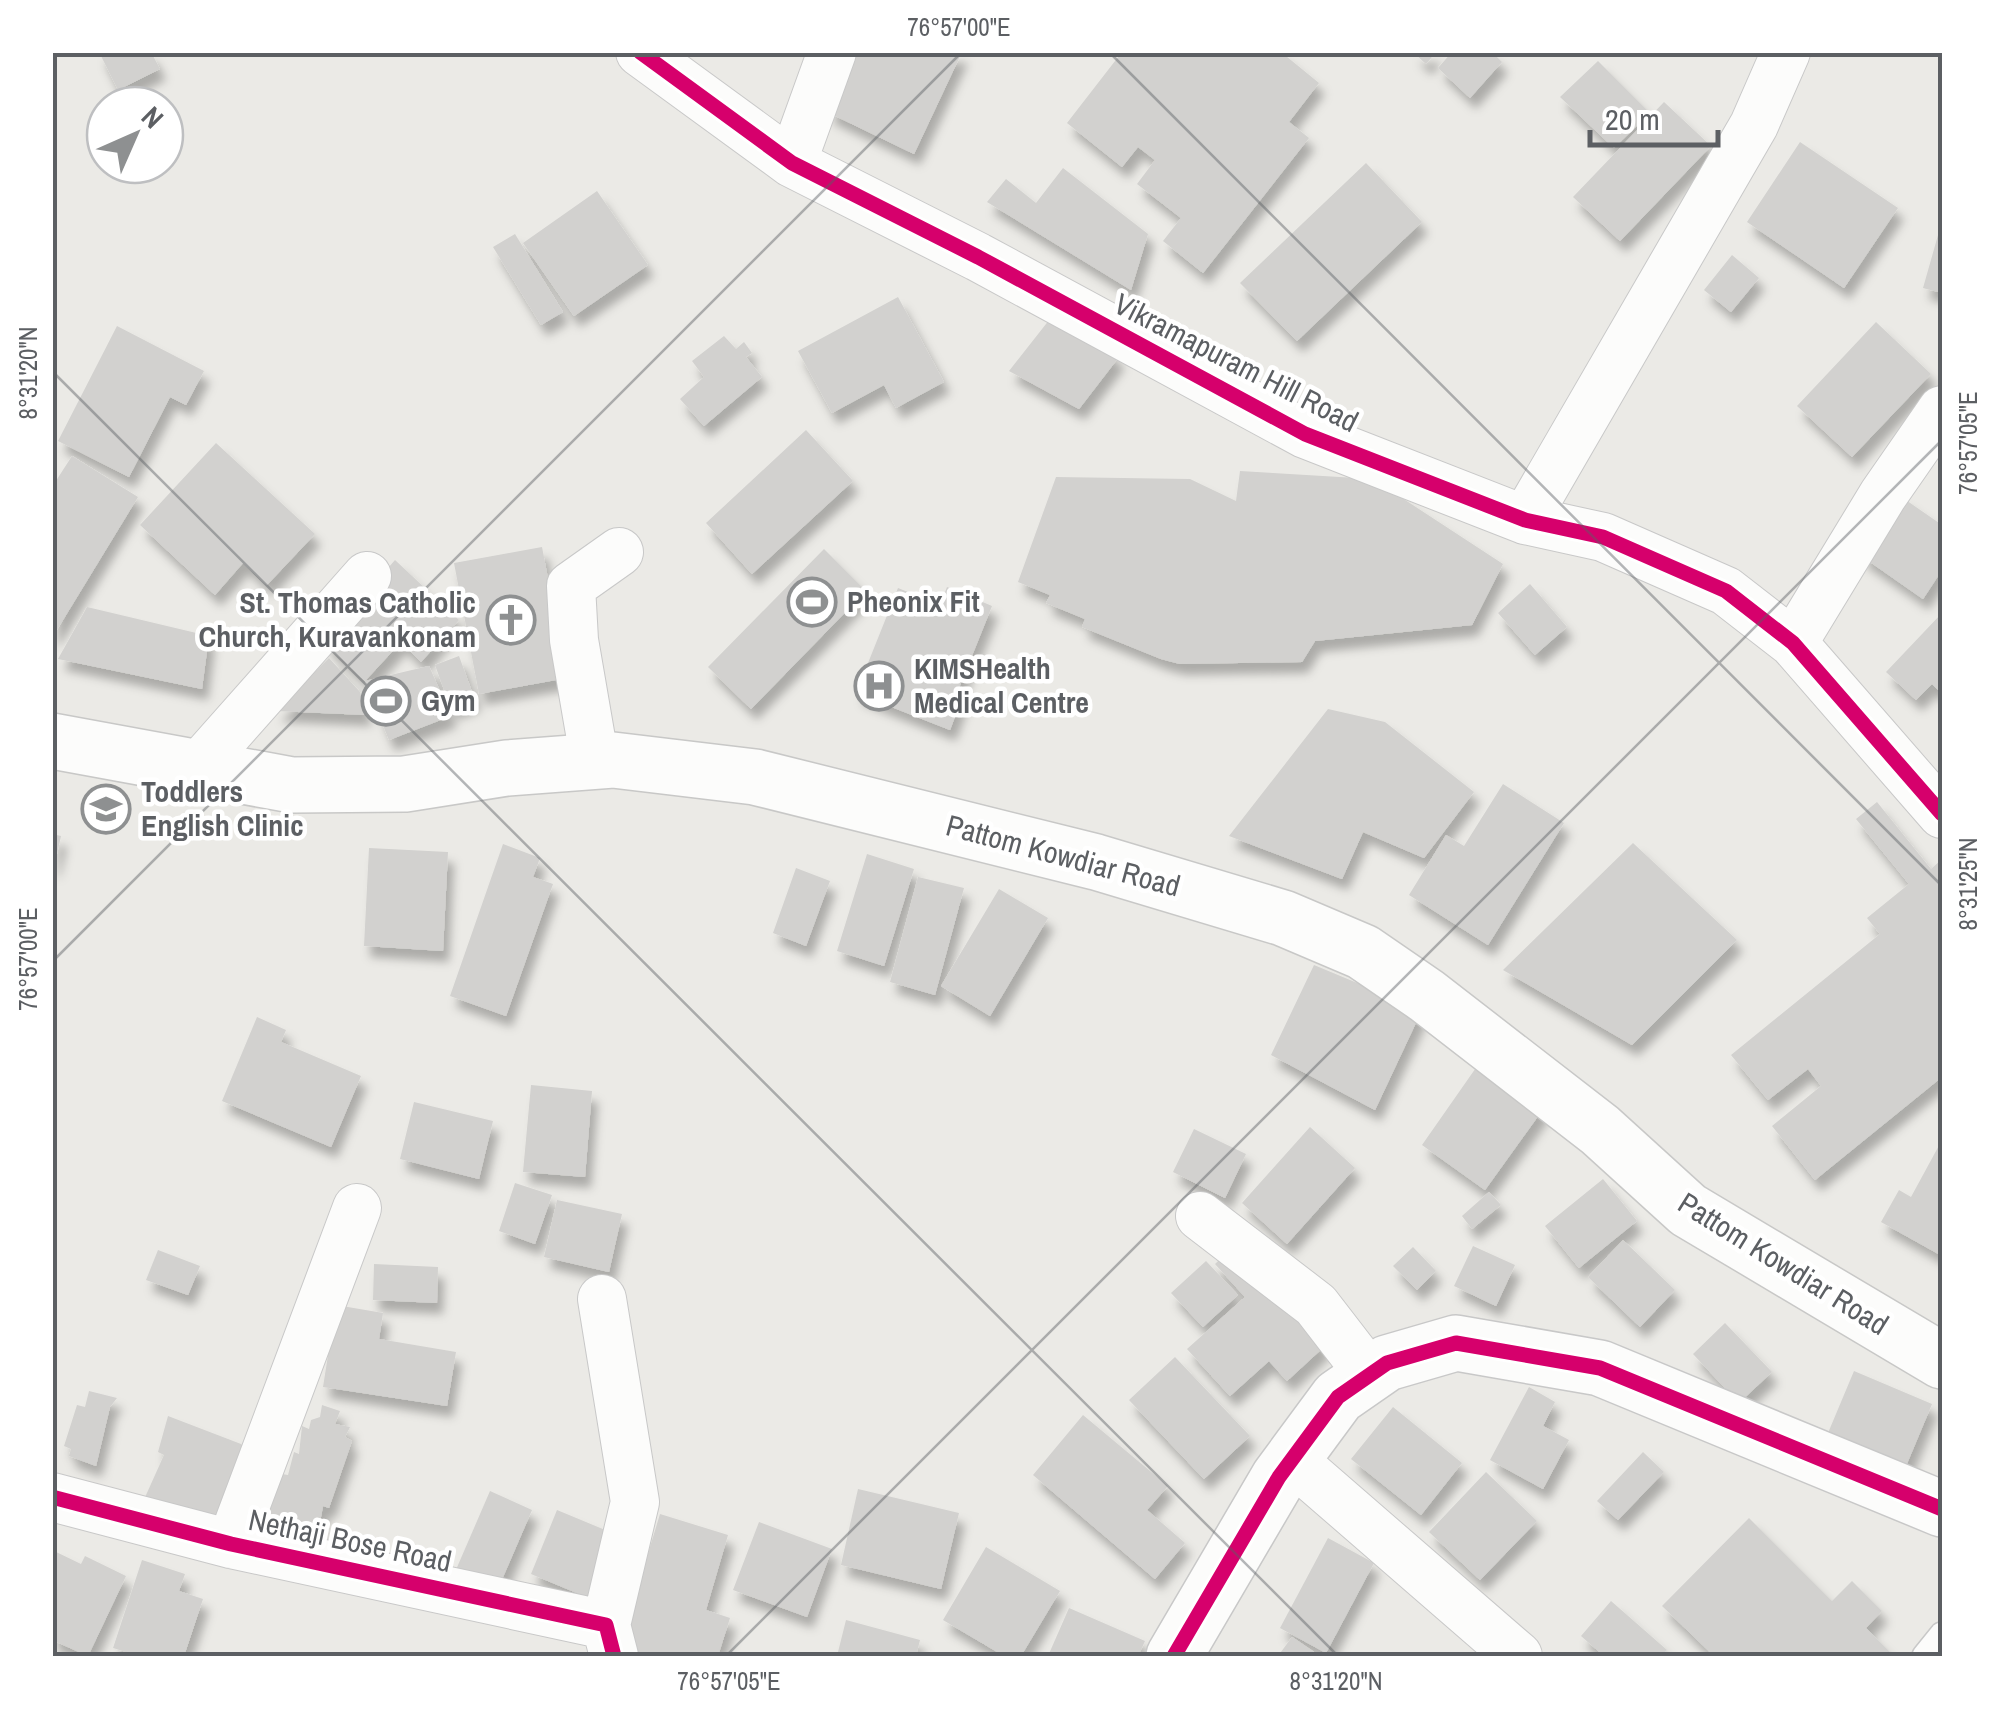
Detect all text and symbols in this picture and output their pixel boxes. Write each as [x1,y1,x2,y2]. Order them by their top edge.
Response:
text: 76°57'00"E [907,10,1011,44]
north arrow [85,85,185,185]
scale bar [1590,85,1718,147]
text: N [133,98,172,137]
text: 20 m [1605,99,1660,139]
street label: Vikramapuram Hill Road [1108,283,1365,441]
text: 8°31'20"N [11,326,45,420]
text: 76°57'05"E [1951,391,1985,495]
sports icon: Pheonix Fit [786,576,838,628]
place label: Pheonix Fit [847,581,980,621]
place label: St. Thomas Catholic Church, Kuravankonam [199,582,476,656]
church icon: St. Thomas Catholic Church, Kuravankonam [485,594,537,646]
place label: KIMSHealth Medical Centre [914,648,1089,722]
hospital icon: KIMSHealth Medical Centre [853,660,905,712]
sports icon: Gym [360,675,412,727]
place label: Gym [421,680,476,720]
place label: Toddlers English Clinic [141,771,304,845]
school or university icon: Toddlers English Clinic [80,783,132,835]
street label: Pattom Kowdiar Road [942,805,1185,905]
text: 8°31'25"N [1951,837,1985,931]
text: 76°57'00"E [11,907,45,1011]
street label: Pattom Kowdiar Road [1671,1182,1896,1344]
street label: Nethaji Bose Road [245,1499,455,1581]
text: 76°57'05"E [677,1664,781,1698]
text: 8°31'20"N [1289,1664,1383,1698]

